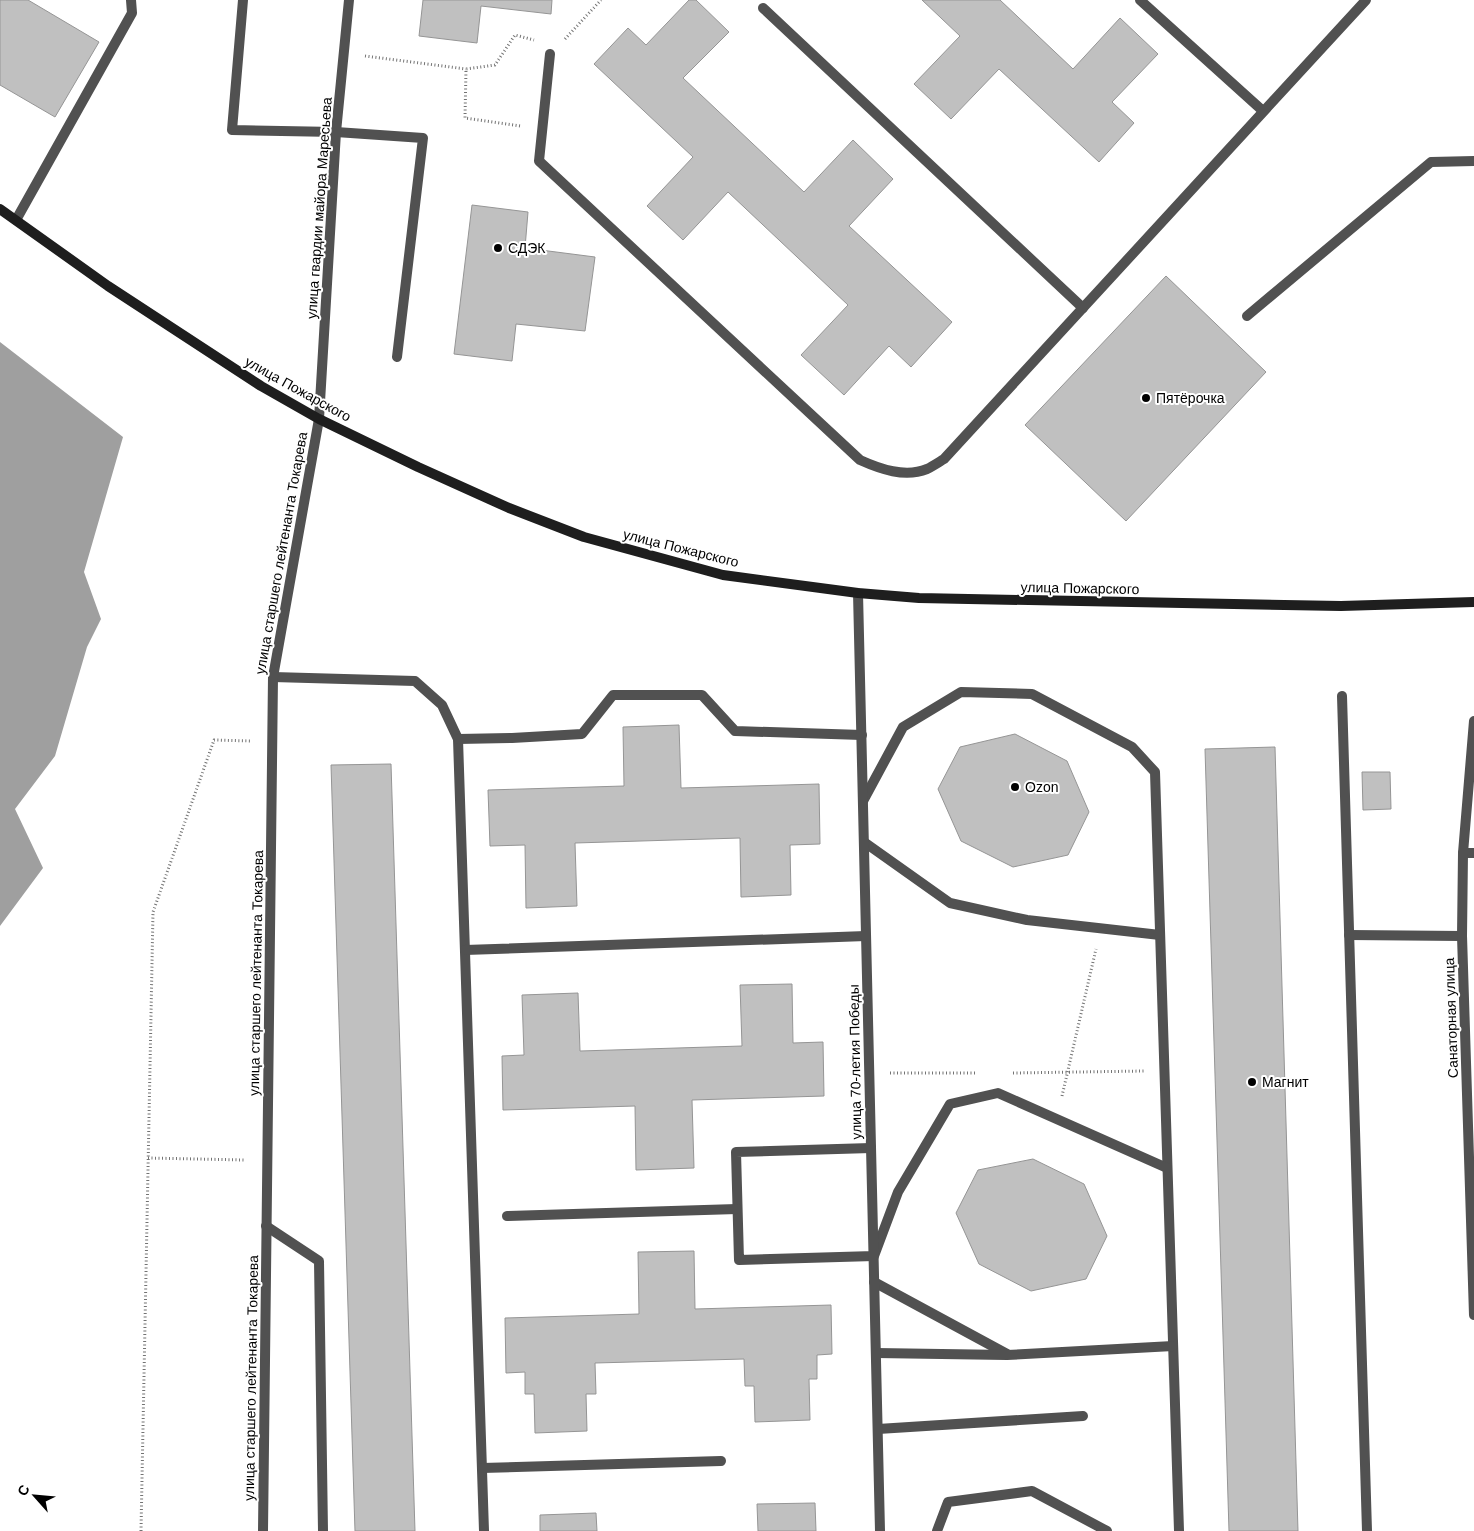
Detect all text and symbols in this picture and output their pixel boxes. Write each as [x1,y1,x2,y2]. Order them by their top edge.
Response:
street label: улица гвардии майора Маресьева [303,96,335,320]
place label: СДЭК [508,240,546,256]
marker: СДЭК [492,242,504,254]
street label: улица Пожарского [242,353,354,425]
place label: Пятёрочка [1156,390,1225,406]
marker: Пятёрочка [1140,392,1152,404]
street label: улица старшего лейтенанта Токарева [252,430,310,675]
street label: улица Пожарского [621,526,741,570]
street label: улица Пожарского [1021,579,1140,597]
place label: Ozon [1025,779,1058,795]
marker: Ozon [1009,781,1021,793]
street label: улица старшего лейтенанта Токарева [246,850,266,1096]
street label: Санаторная улица [1441,957,1461,1079]
street label: улица 70-летия Победы [846,984,864,1140]
place label: Магнит [1262,1074,1309,1090]
marker: Магнит [1246,1076,1258,1088]
street label: улица старшего лейтенанта Токарева [241,1255,261,1501]
north arrow [10,1471,60,1521]
text: С [14,1482,33,1498]

